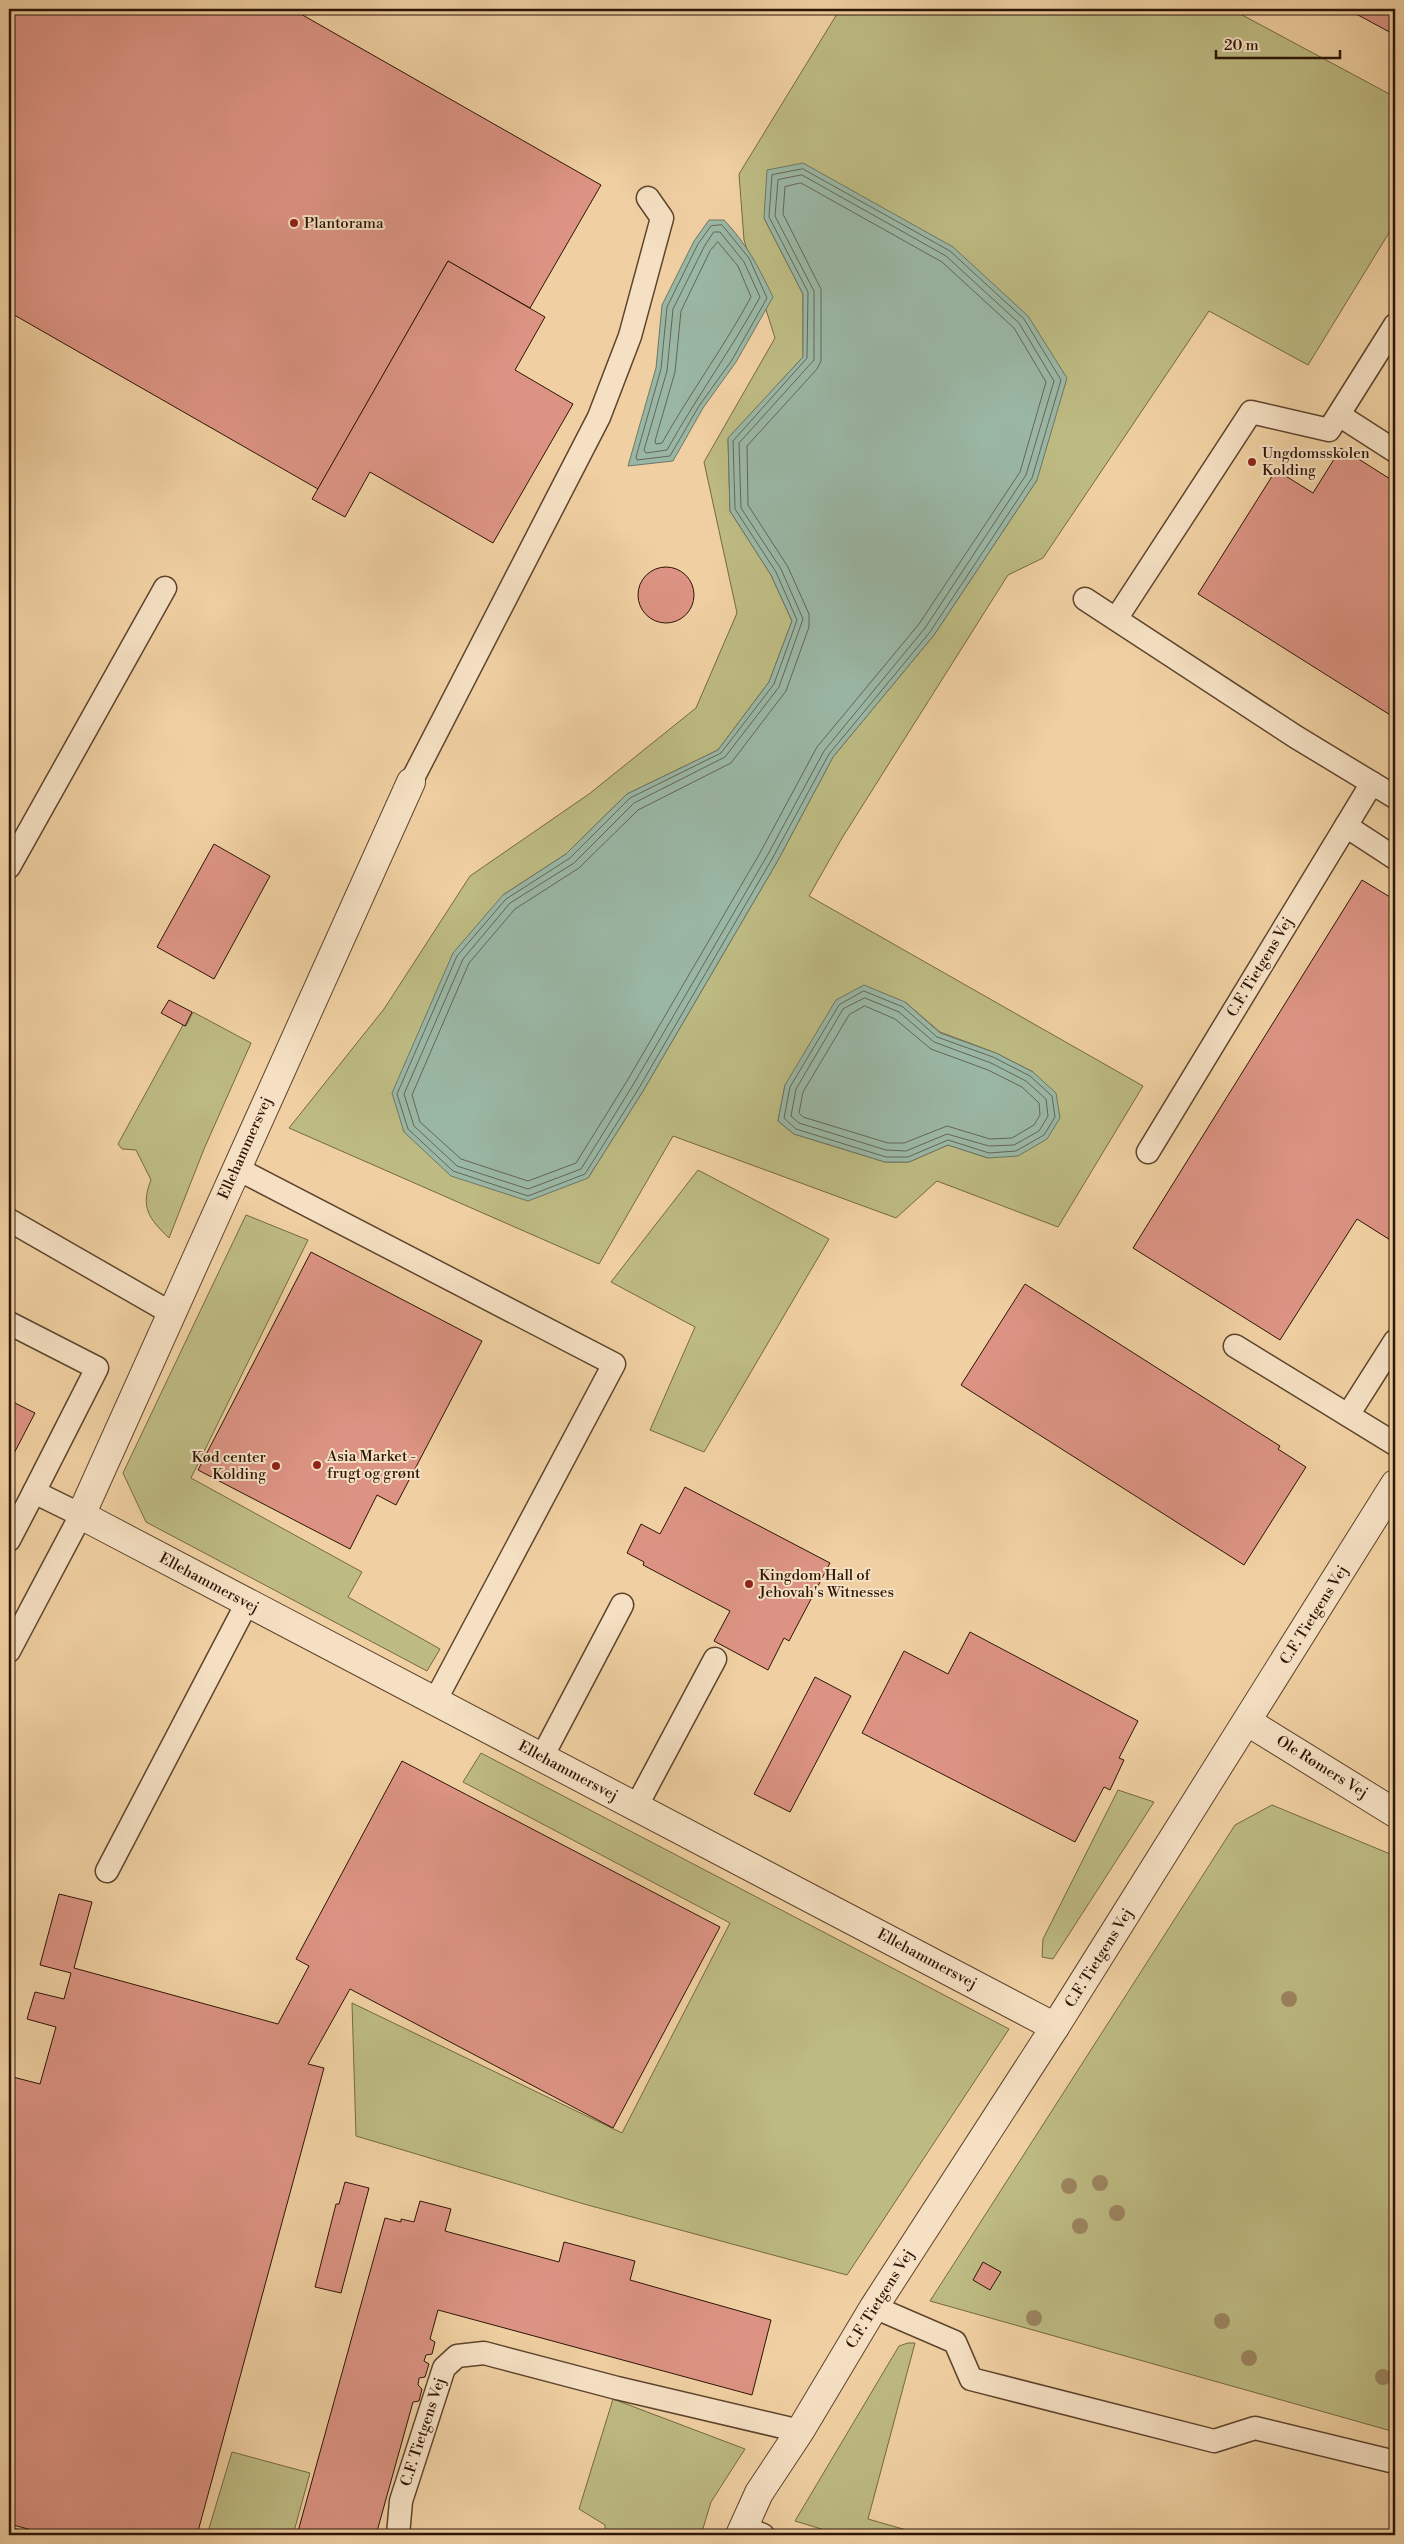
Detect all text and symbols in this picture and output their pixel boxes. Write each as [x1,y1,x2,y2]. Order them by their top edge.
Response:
scale bar [1216,28,1340,60]
text: 20 m [1224,36,1259,55]
place label: Plantorama [304,214,384,233]
marker: Plantorama [288,217,300,229]
place label: Ungdomsskolen Kolding [1262,444,1370,480]
marker: Ungdomsskolen Kolding [1246,456,1258,468]
street label: C.F. Tietgens Vej [1223,913,1297,1021]
street label: Ellehammersvej [214,1094,276,1202]
place label: Asia Market - frugt og grønt [326,1447,421,1483]
place label: Kød center Kolding [192,1448,267,1484]
marker: Asia Market - frugt og grønt [311,1459,323,1471]
marker: Kød center Kolding [270,1460,282,1472]
street label: Ellehammersvej [156,1549,262,1617]
street label: C.F. Tietgens Vej [1276,1562,1352,1668]
place label: Kingdom Hall of Jehovah's Witnesses [758,1566,894,1602]
marker: Kingdom Hall of Jehovah's Witnesses [743,1578,755,1590]
street label: Ole Rømers Vej [1273,1731,1371,1803]
street label: Ellehammersvej [515,1737,621,1805]
street label: C.F. Tietgens Vej [1061,1905,1137,2011]
street label: Ellehammersvej [874,1925,980,1993]
street label: C.F. Tietgens Vej [842,2246,918,2352]
street label: C.F. Tietgens Vej [396,2375,450,2489]

